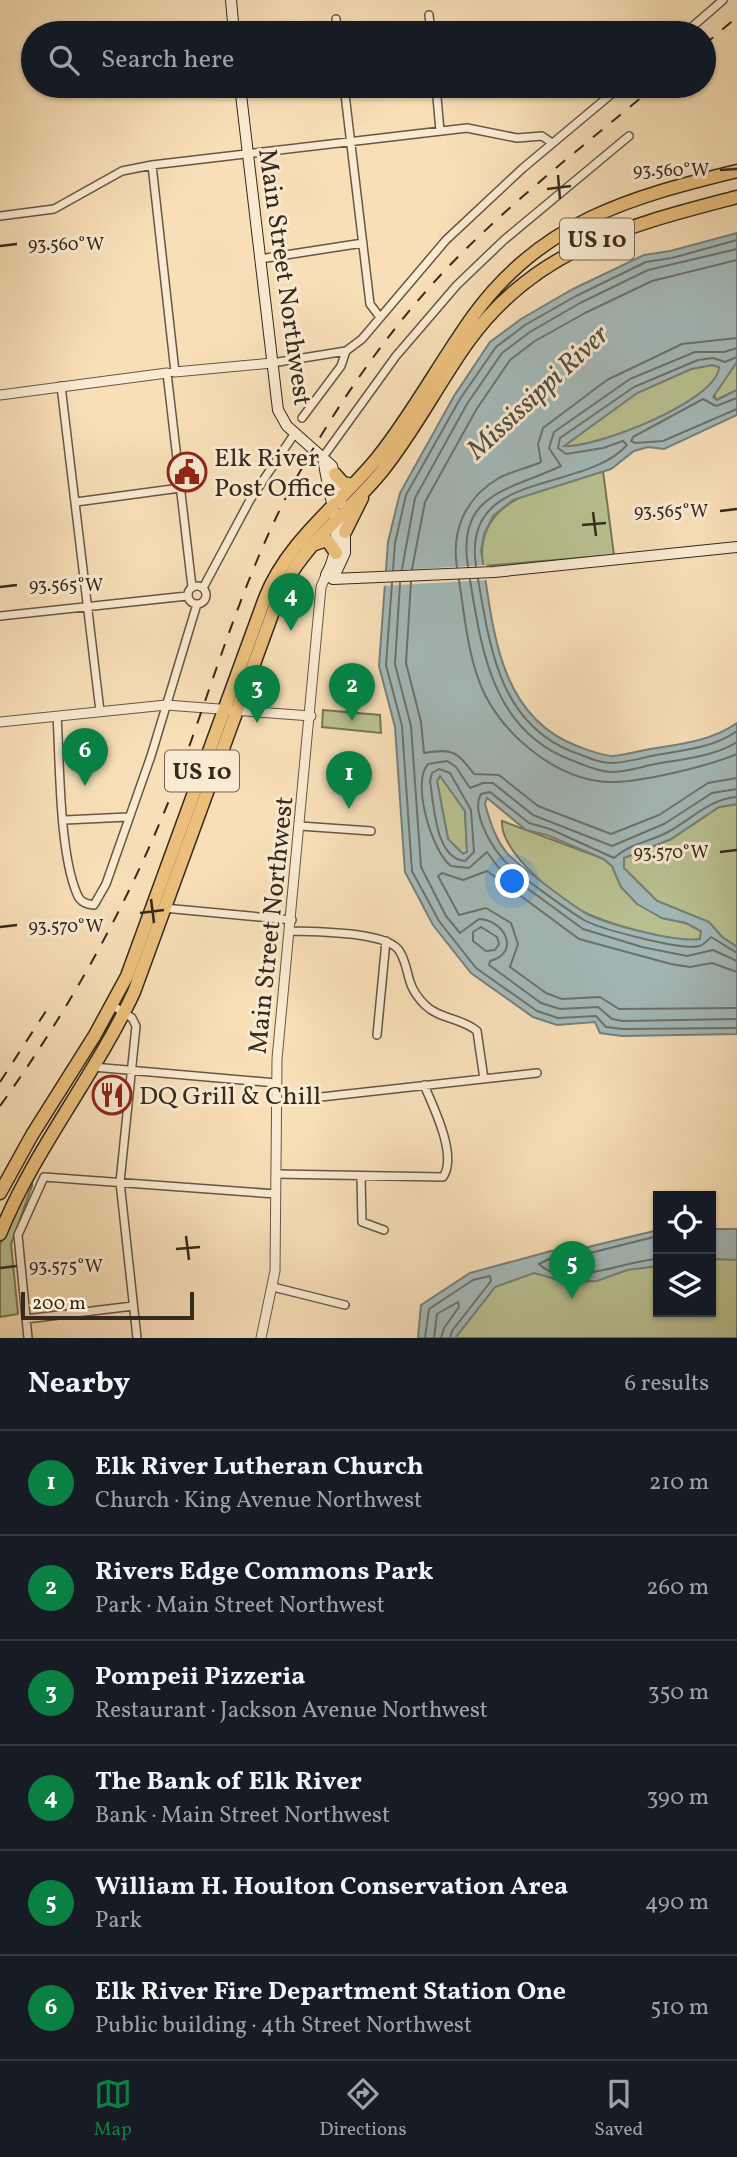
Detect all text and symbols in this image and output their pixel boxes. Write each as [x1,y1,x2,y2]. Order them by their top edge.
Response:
search box [21,21,716,98]
icon: search [45,41,83,79]
text: Search here [101,42,234,78]
street label: Main Street Northwest [248,146,320,408]
text: 93.560°W [633,159,709,184]
road number: US 10 [560,219,634,260]
text: 93.560°W [28,233,104,258]
water label: Mississippi River [458,316,619,470]
place label: Elk River Post Office [214,441,336,507]
public building icon: Elk River Post Office [166,451,208,493]
text: 93.565°W [634,500,708,525]
pin: 4 [268,573,314,631]
text: 93.565°W [29,574,103,599]
pin: 2 [329,663,375,721]
pin: 3 [234,665,280,723]
pin: 6 [62,728,108,786]
road number: US 10 [165,750,239,792]
pin: 1 [326,751,372,809]
street label: Main Street Northwest [241,794,303,1056]
text: 93.570°W [634,841,708,866]
your location [495,864,529,898]
text: 93.570°W [29,915,103,940]
restaurant icon: DQ Grill & Chill [91,1074,133,1116]
place label: DQ Grill & Chill [139,1079,321,1115]
map controls [653,1191,716,1317]
button: locate [653,1191,716,1254]
pin: 5 [549,1241,595,1299]
button: layers [653,1254,716,1317]
text: 93.575°W [29,1255,103,1280]
scale bar [21,1289,194,1321]
text: 200 m [32,1291,86,1317]
text: Nearby [28,1363,130,1405]
text: 6 results [625,1368,709,1400]
text: Elk River Lutheran Church [95,1449,424,1485]
text: 1 [46,1467,56,1499]
text: 210 m [649,1467,709,1499]
text: Church · King Avenue Northwest [95,1485,422,1517]
text: Rivers Edge Commons Park [95,1554,434,1590]
text: 2 [45,1572,57,1604]
text: 260 m [646,1572,709,1604]
text: Park · Main Street Northwest [95,1590,385,1622]
text: Pompeii Pizzeria [95,1659,306,1695]
text: 3 [45,1677,57,1709]
text: 350 m [648,1677,709,1709]
text: Restaurant · Jackson Avenue Northwest [95,1695,488,1727]
text: The Bank of Elk River [95,1764,362,1800]
text: 4 [44,1782,58,1814]
text: 390 m [646,1782,709,1814]
text: Bank · Main Street Northwest [95,1800,390,1832]
text: William H. Houlton Conservation Area [95,1869,568,1905]
text: 5 [45,1887,57,1919]
text: 490 m [645,1887,709,1919]
text: Park [95,1905,142,1937]
text: Elk River Fire Department Station One [95,1974,566,2010]
text: 6 [45,1992,57,2024]
text: 510 m [650,1992,709,2024]
text: Public building · 4th Street Northwest [95,2010,472,2042]
tab: Map [94,2075,132,2143]
tab: Directions [320,2075,407,2143]
tab: Saved [594,2075,643,2143]

